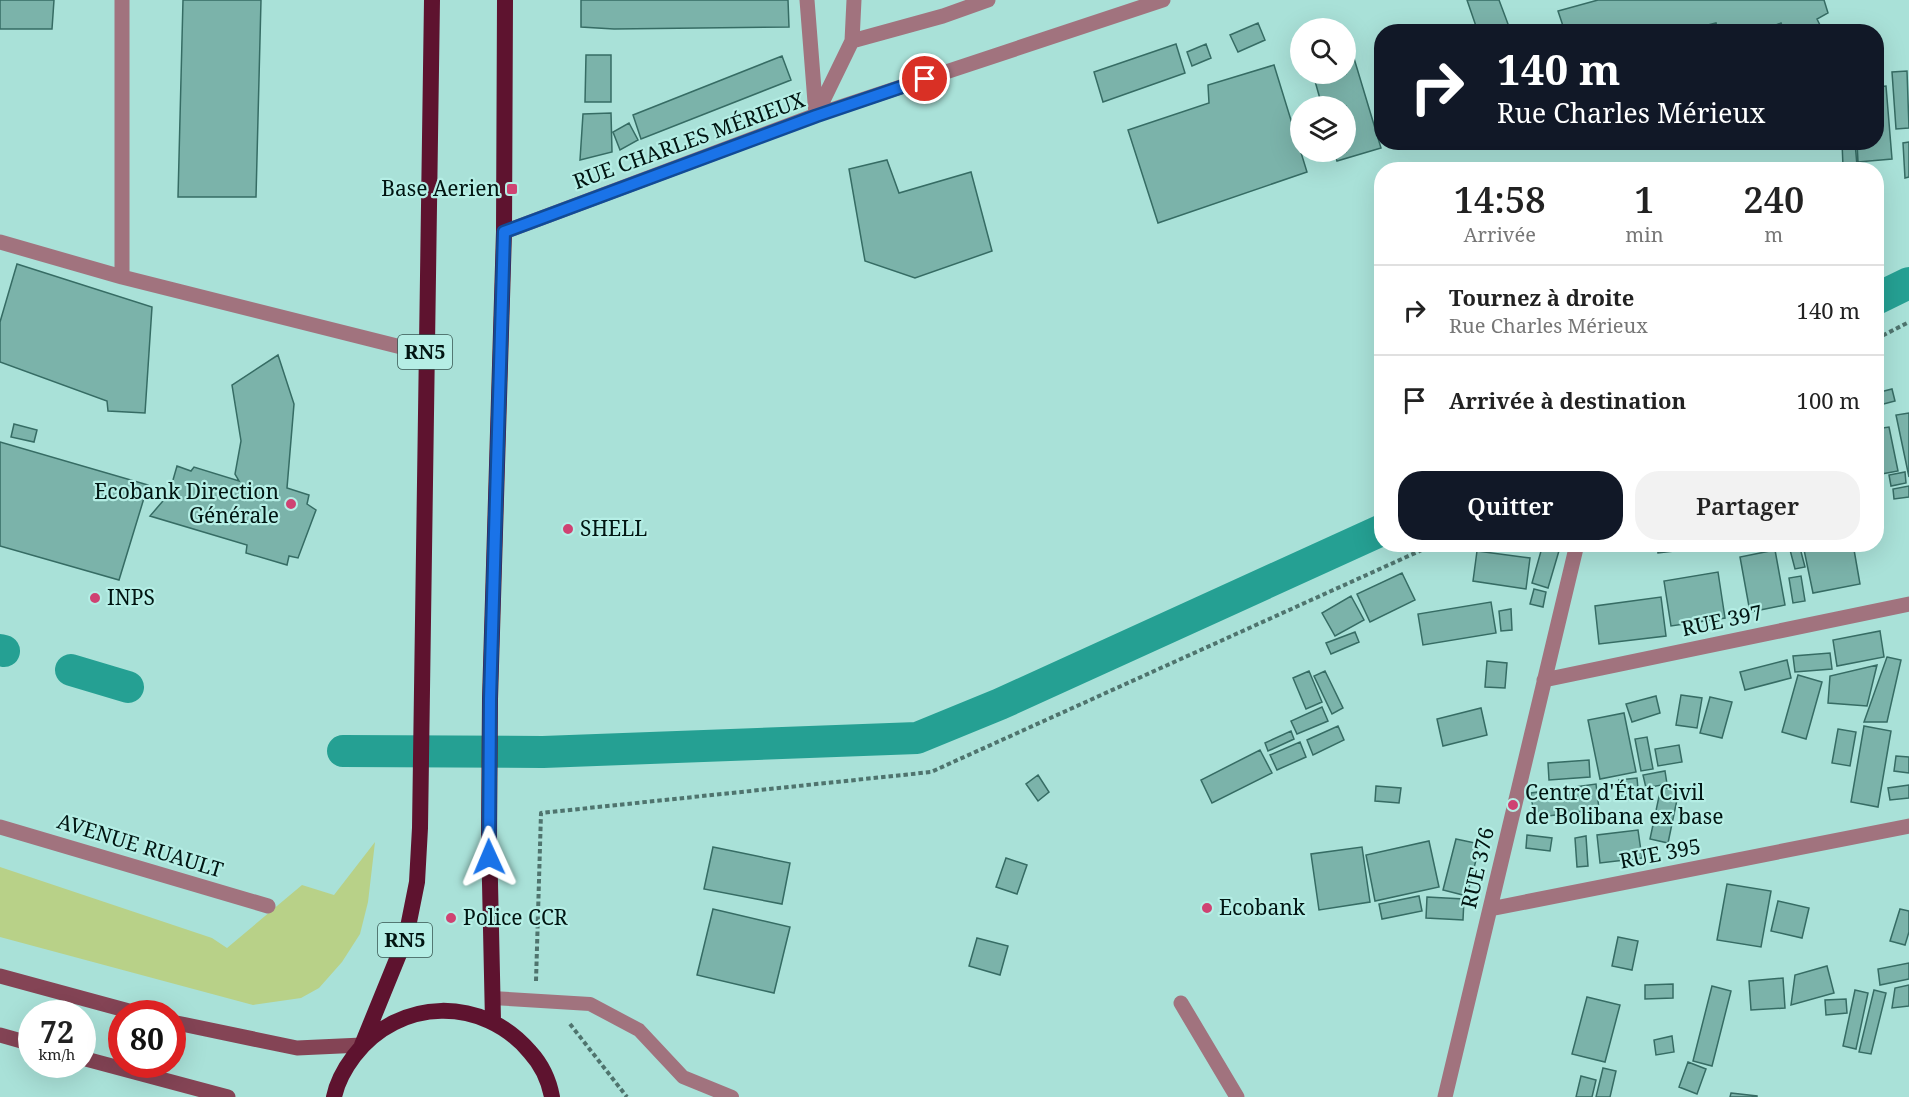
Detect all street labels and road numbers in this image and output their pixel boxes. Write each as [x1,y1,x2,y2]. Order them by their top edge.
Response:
street label: RUE CHARLES MÉRIEUX [569,85,809,195]
road number: RN5 [398,335,452,369]
street label: RUE 397 [1679,598,1765,642]
street label: AVENUE RUAULT [54,806,227,884]
street label: RUE 376 [1454,824,1500,911]
street label: RUE 395 [1617,831,1703,875]
road number: RN5 [378,923,432,957]

